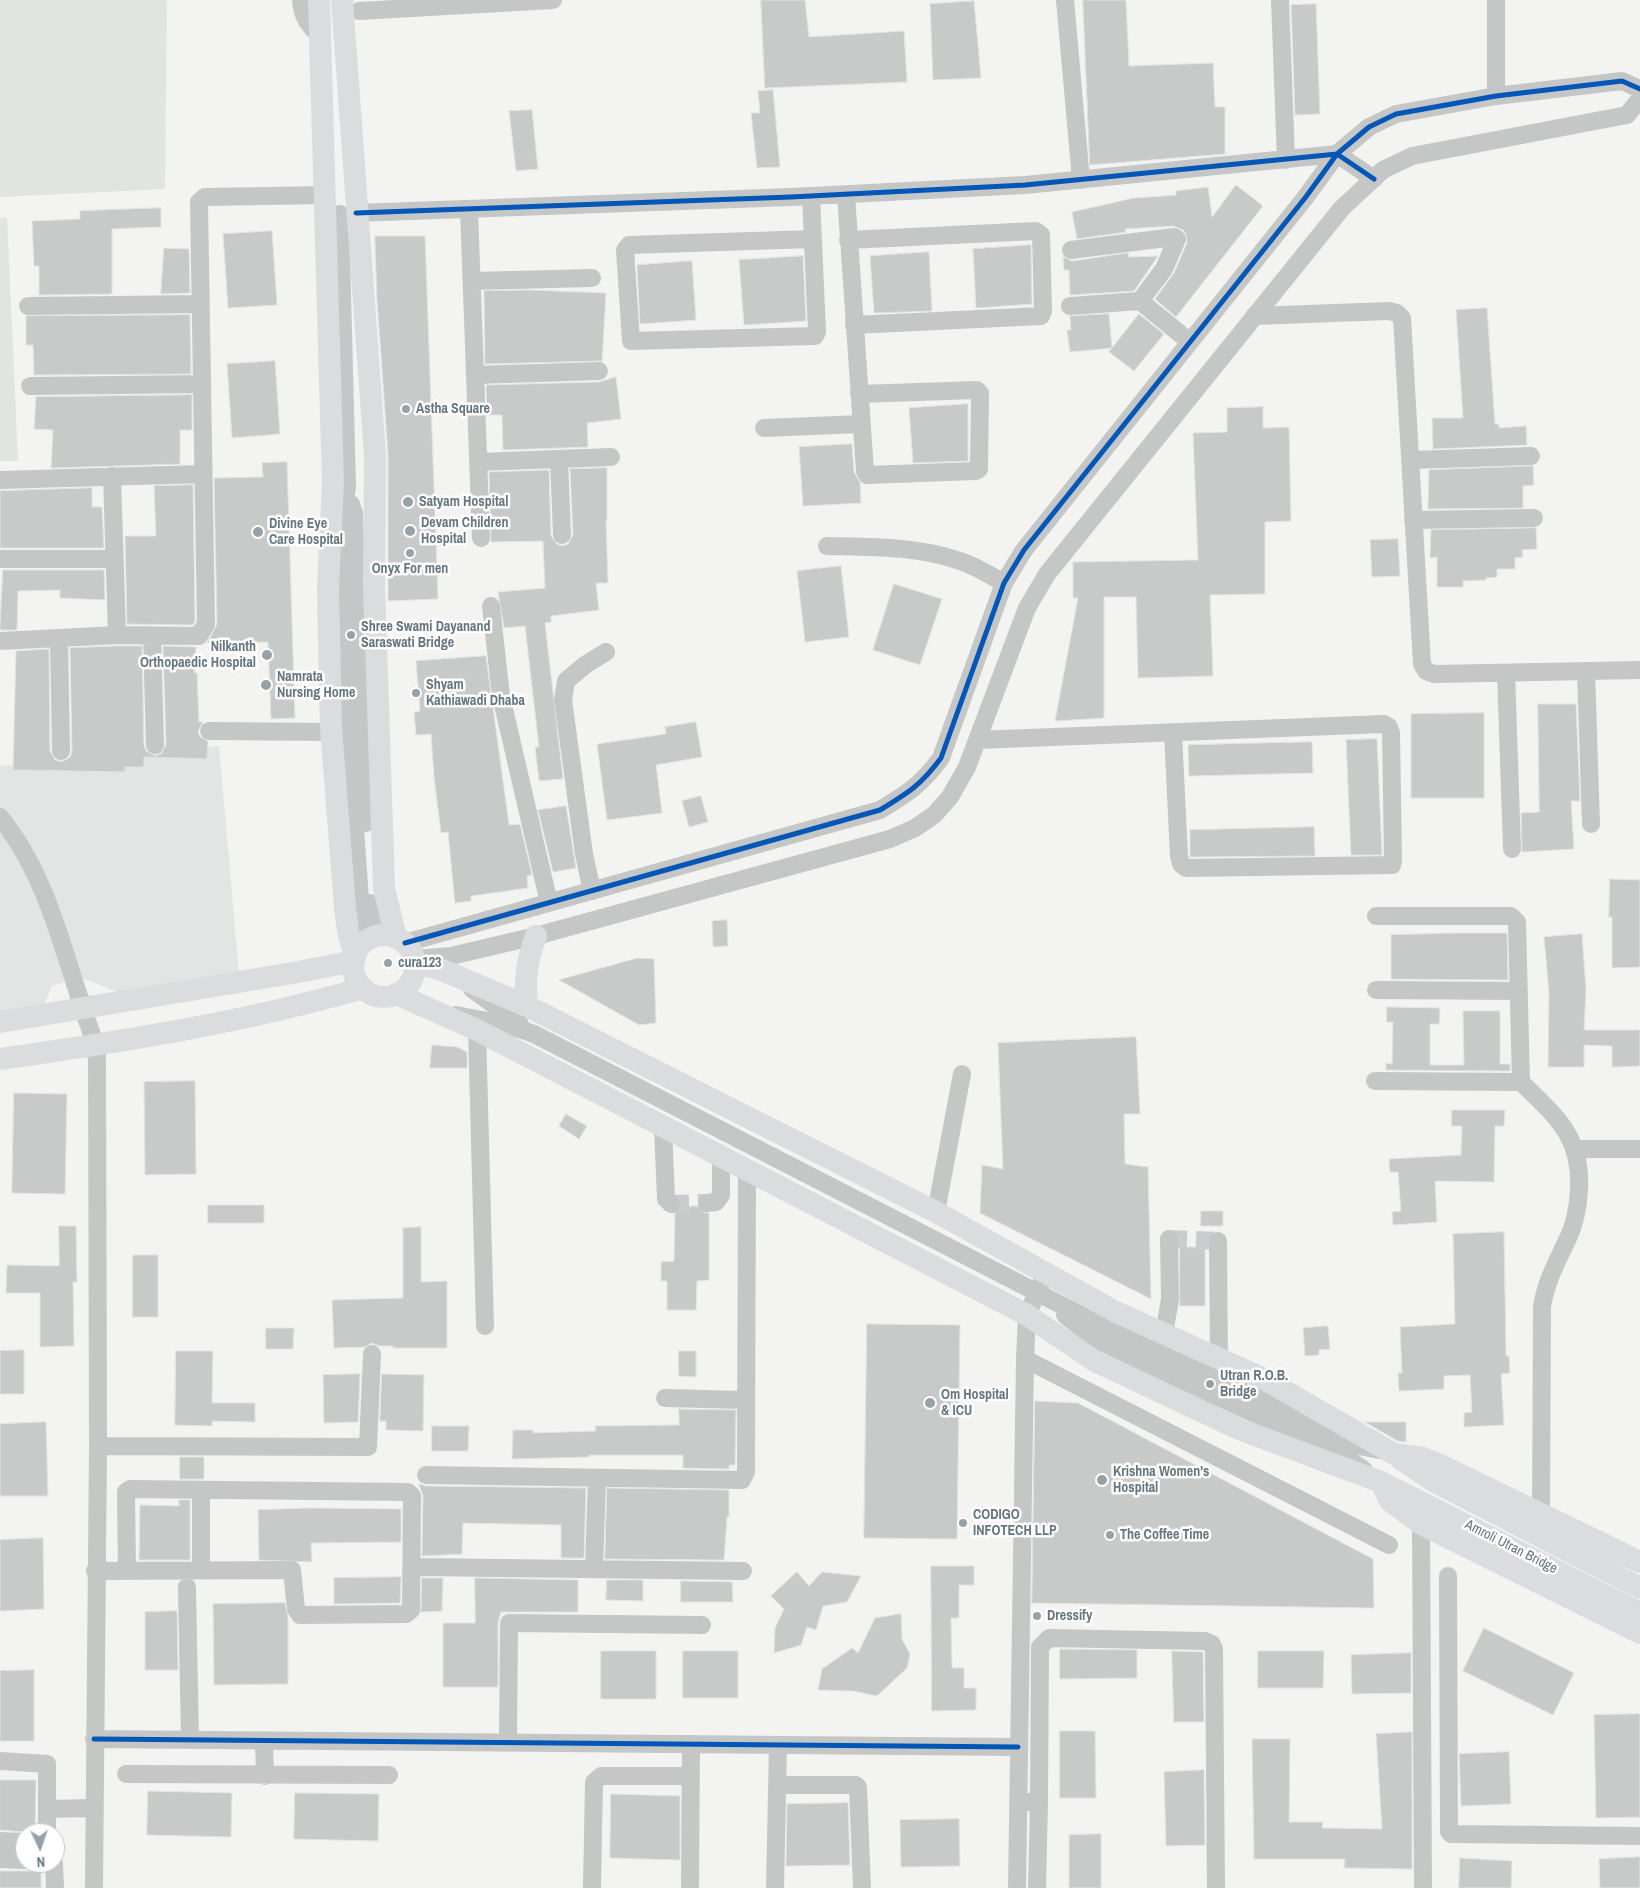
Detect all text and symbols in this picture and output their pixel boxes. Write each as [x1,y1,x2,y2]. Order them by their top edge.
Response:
place label: Astha Square [416,401,490,417]
marker: Astha Square [400,403,412,415]
place label: Satyam Hospital [419,494,508,510]
marker: Satyam Hospital [401,495,415,509]
place label: Devam Children Hospital [421,515,508,548]
place label: Divine Eye Care Hospital [269,516,343,548]
marker: Devam Children Hospital [403,524,417,538]
marker: Divine Eye Care Hospital [251,525,265,539]
marker: Onyx For men [404,547,416,559]
place label: Onyx For men [372,561,448,577]
place label: Shree Swami Dayanand Saraswati Bridge [361,619,491,652]
marker: Shree Swami Dayanand Saraswati Bridge [345,629,357,641]
place label: Nilkanth Orthopaedic Hospital [140,639,256,672]
marker: Nilkanth Orthopaedic Hospital [260,648,274,662]
place label: Namrata Nursing Home [277,669,355,702]
place label: Shyam Kathiawadi Dhaba [426,677,525,710]
marker: Namrata Nursing Home [259,678,273,692]
marker: Shyam Kathiawadi Dhaba [410,687,422,699]
place label: cura123 [398,955,441,971]
marker: cura123 [382,957,394,969]
place label: Utran R.O.B. Bridge [1220,1368,1288,1400]
marker: Utran R.O.B. Bridge [1204,1378,1216,1390]
place label: Om Hospital & ICU [941,1387,1009,1420]
marker: Om Hospital & ICU [923,1396,937,1410]
place label: Krishna Women's Hospital [1113,1464,1209,1496]
marker: Krishna Women's Hospital [1095,1473,1109,1487]
place label: CODIGO INFOTECH LLP [973,1507,1057,1540]
street label: Amroli Utran Bridge [1462,1516,1560,1578]
marker: CODIGO INFOTECH LLP [957,1517,969,1529]
place label: The Coffee Time [1120,1527,1209,1543]
marker: The Coffee Time [1104,1529,1116,1541]
place label: Dressify [1047,1608,1092,1624]
marker: Dressify [1031,1610,1043,1622]
north arrow [15,1823,65,1873]
text: N [36,1853,45,1871]

